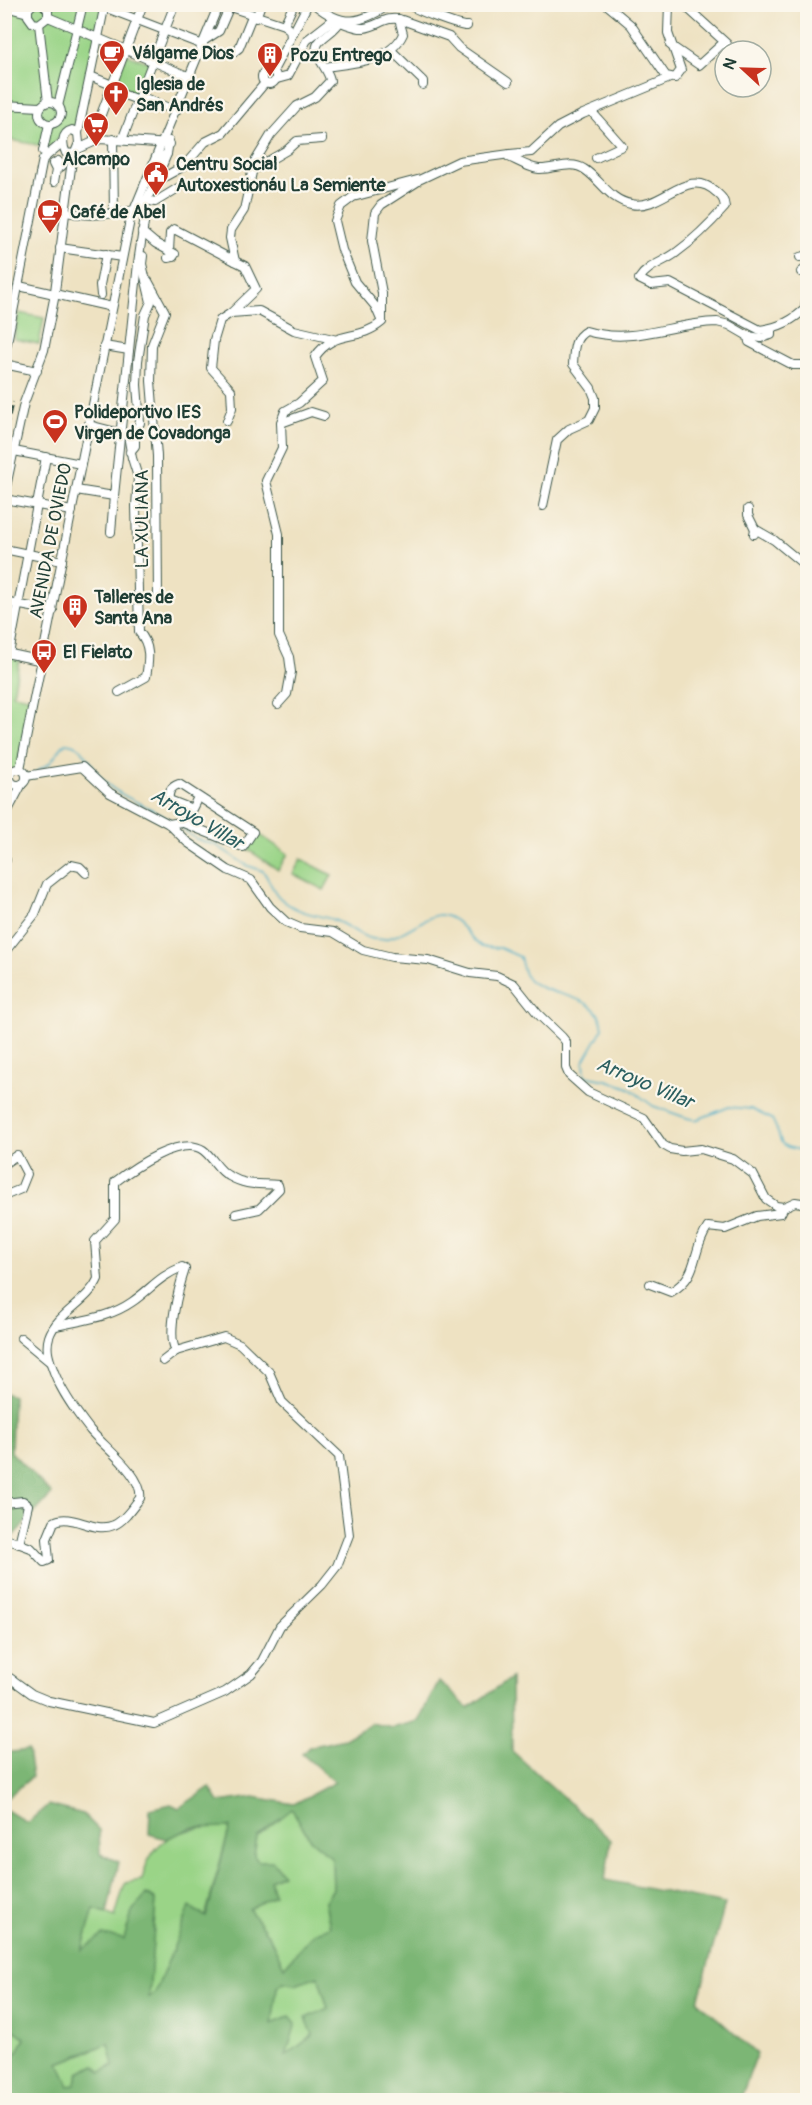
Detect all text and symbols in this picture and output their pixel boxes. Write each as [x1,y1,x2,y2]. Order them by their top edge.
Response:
cafe icon: Válgame Dios [97,38,127,76]
north arrow [713,39,773,99]
building icon: Pozu Entrego [255,40,285,78]
place label: Válgame Dios [132,42,235,65]
place label: Pozu Entrego [290,44,393,67]
text: N [719,55,741,73]
place label: Iglesia de San Andrés [136,73,224,117]
church icon: Iglesia de San Andrés [101,79,131,117]
supermarket icon: Alcampo [81,110,111,148]
place label: Alcampo [62,148,130,171]
place label: Centru Social Autoxestionáu La Semiente [176,153,387,197]
public building icon: Centru Social Autoxestionáu La Semiente [141,159,171,197]
cafe icon: Café de Abel [35,197,65,235]
place label: Café de Abel [70,201,166,224]
place label: Polideportivo IES Virgen de Covadonga [74,401,231,445]
sports icon: Polideportivo IES Virgen de Covadonga [40,407,70,445]
street label: AVENIDA DE OVIEDO [25,461,77,621]
street label: LA XULIANA [131,469,154,568]
place label: Talleres de Santa Ana [93,586,175,630]
building icon: Talleres de Santa Ana [60,592,90,630]
bus stop icon: El Fielato [29,637,59,675]
place label: El Fielato [63,641,133,664]
water label: Arroyo Villar [146,782,250,857]
water label: Arroyo Villar [593,1051,700,1116]

